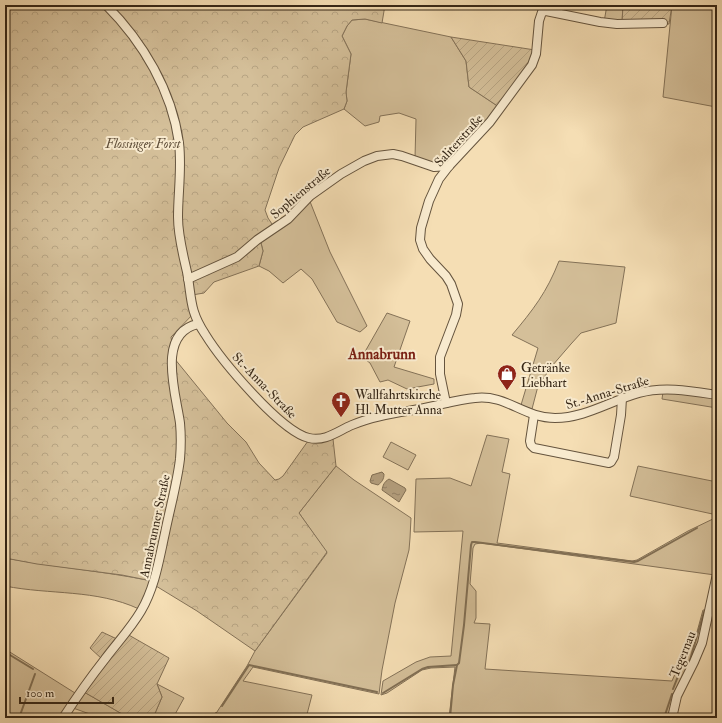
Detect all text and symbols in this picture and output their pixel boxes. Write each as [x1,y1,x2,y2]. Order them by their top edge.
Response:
street label: Saliterstraße [431,111,487,170]
park label: Flossinger Forst [104,136,182,152]
street label: Sophienstraße [267,163,335,223]
district label: Annabrunn [347,345,416,364]
street label: St.-Anna-Straße [229,349,300,423]
place label: Getränke Liebhart [521,360,570,391]
shop icon: Getränke Liebhart [496,363,518,391]
street label: St.-Anna-Straße [564,373,651,413]
place label: Wallfahrtskirche Hl. Mutter Anna [354,387,442,418]
church icon: Wallfahrtskirche Hl. Mutter Anna [330,390,352,418]
street label: Annabrunner Straße [136,472,174,580]
street label: Tegernau [666,628,700,680]
scale bar [20,679,113,705]
text: 100 m [26,686,55,701]

